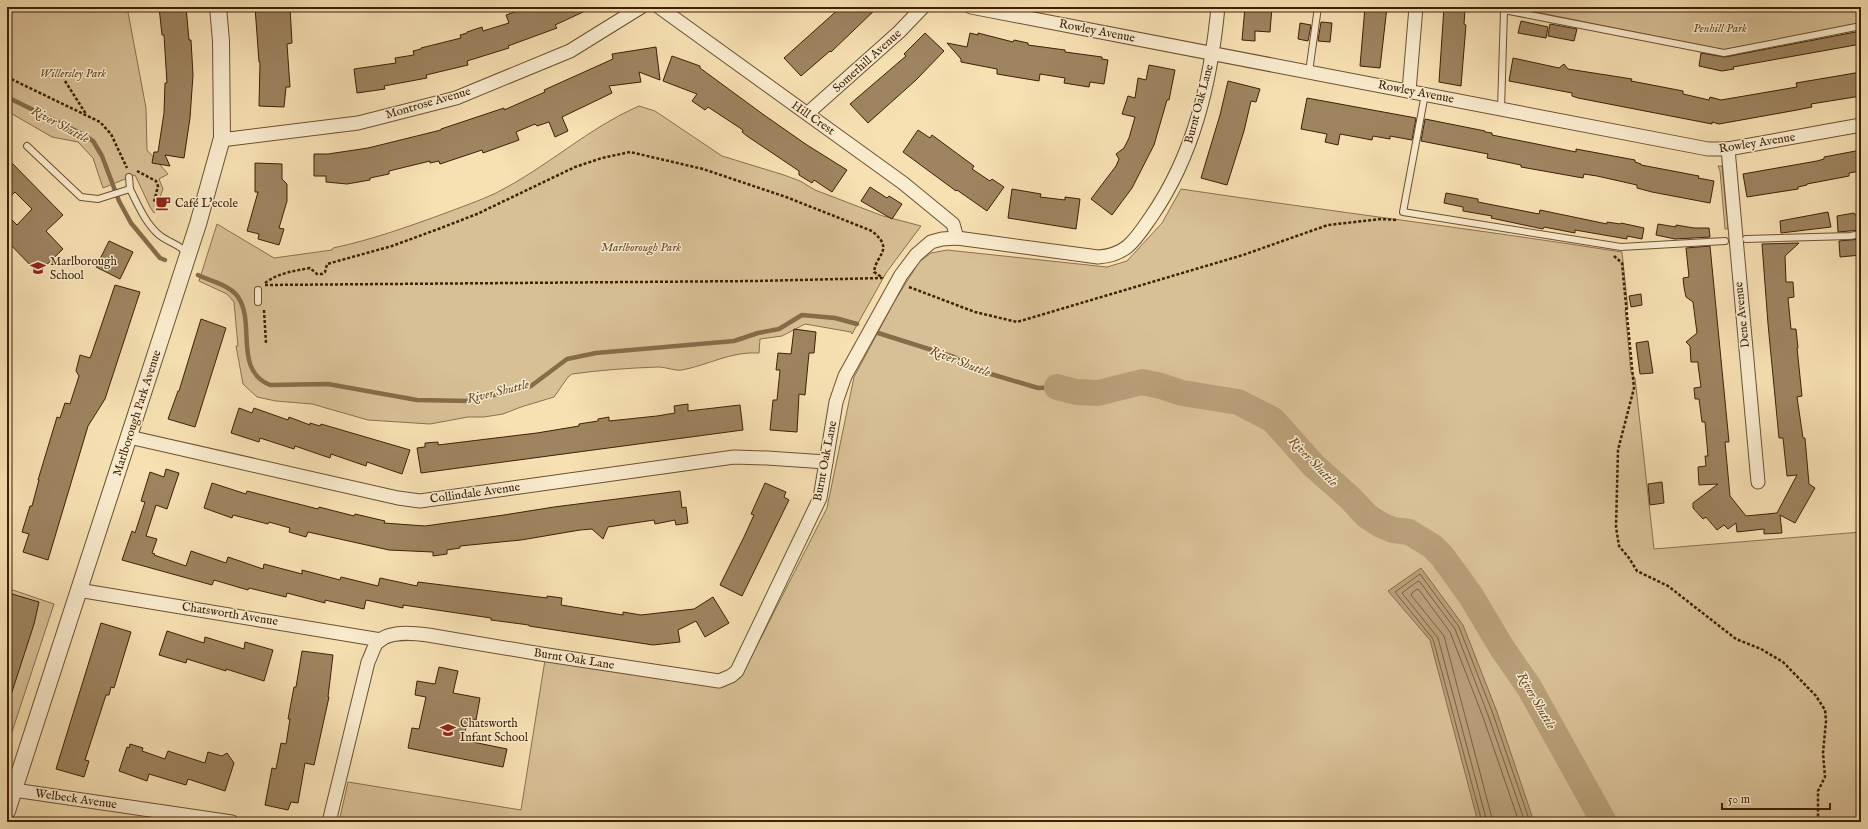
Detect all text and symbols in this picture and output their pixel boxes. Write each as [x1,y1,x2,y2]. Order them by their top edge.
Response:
street label: Rowley Avenue [1058,16,1137,46]
park label: Penhill Park [1693,21,1747,36]
street label: Somerhill Avenue [830,26,905,96]
street label: Burnt Oak Lane [1181,62,1217,145]
park label: Willersley Park [40,66,106,81]
street label: Rowley Avenue [1377,77,1456,107]
street label: Montrose Avenue [384,84,473,122]
street label: Hill Crest [788,98,838,138]
water label: River Shuttle [28,103,93,148]
street label: Rowley Avenue [1718,129,1797,156]
cafe icon: Café L'ecole [154,194,172,212]
place label: Café L'ecole [175,196,238,211]
park label: Marlborough Park [601,240,681,256]
place label: Marlborough School [50,254,118,283]
school or university icon: Marlborough School [29,259,47,277]
street label: Dene Avenue [1731,281,1753,349]
water label: River Shuttle [927,343,993,382]
street label: Marlborough Park Avenue [110,348,165,478]
water label: River Shuttle [465,376,532,408]
street label: Burnt Oak Lane [810,419,840,502]
water label: River Shuttle [1285,433,1342,491]
street label: Collindale Avenue [429,479,521,507]
street label: Chatsworth Avenue [181,599,280,629]
street label: Burnt Oak Lane [533,645,616,673]
water label: River Shuttle [1513,669,1560,733]
place label: Chatsworth Infant School [460,716,529,745]
school or university icon: Chatsworth Infant School [439,721,457,739]
scale bar [1722,785,1830,811]
street label: Welbeck Avenue [34,786,118,812]
text: 50 m [1728,792,1750,807]

